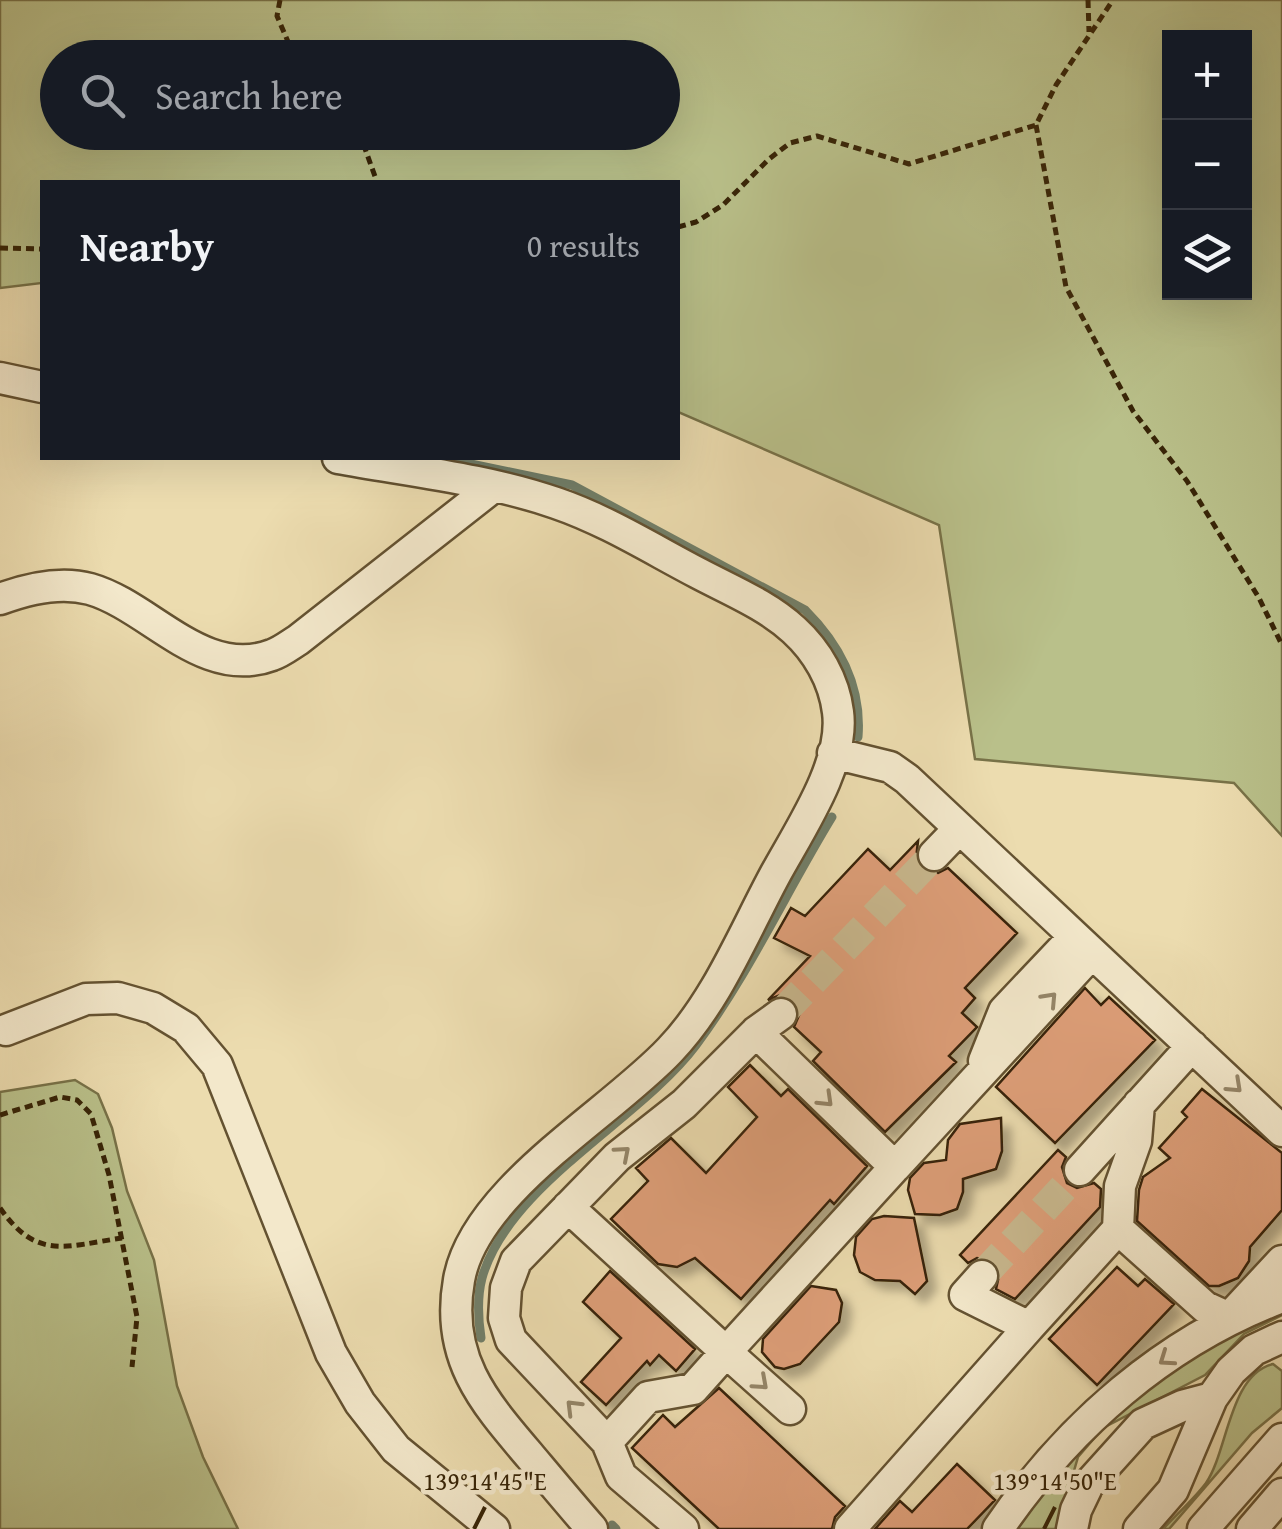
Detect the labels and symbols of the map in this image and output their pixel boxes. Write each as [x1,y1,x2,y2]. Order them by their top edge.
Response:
one-way arrow [1038,992,1056,1011]
one-way arrow [1223,1074,1242,1092]
one-way arrow [814,1088,832,1106]
one-way arrow [611,1147,630,1165]
one-way arrow [1159,1347,1177,1365]
one-way arrow [749,1371,768,1389]
one-way arrow [566,1401,584,1419]
text: 139°14'45"E [423,1463,547,1499]
text: 139°14'50"E [993,1463,1117,1499]

